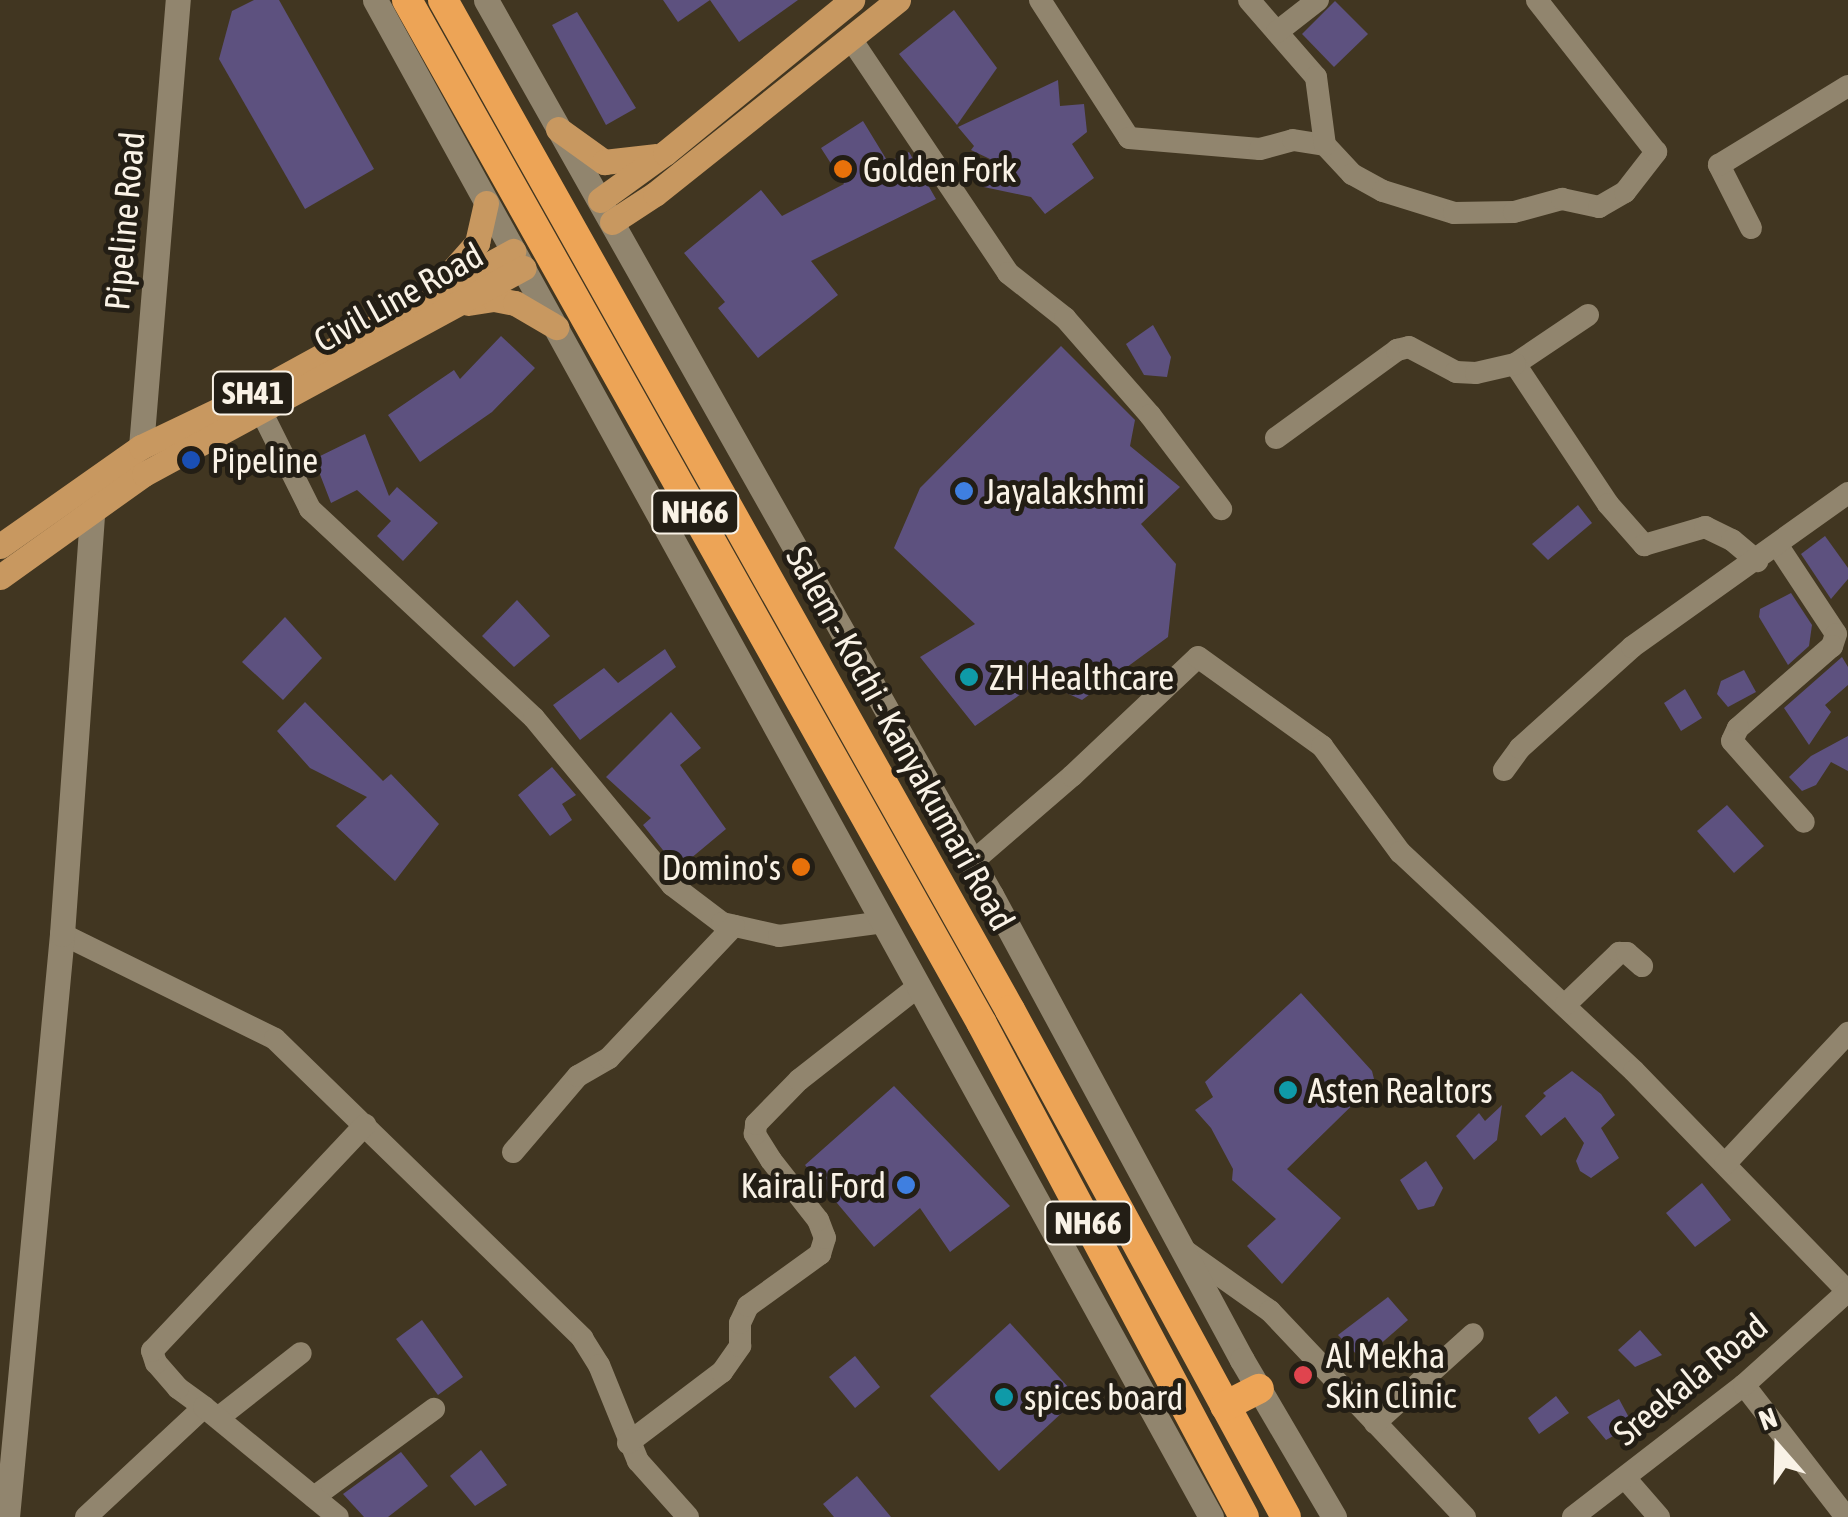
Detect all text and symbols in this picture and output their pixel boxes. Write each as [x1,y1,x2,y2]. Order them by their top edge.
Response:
street label: Pipeline Road [95,130,153,312]
place label: Golden Fork [863,148,1017,190]
marker: Golden Fork [832,158,854,180]
street label: Civil Line Road [306,233,490,361]
road number: SH41 [210,366,296,420]
place label: Pipeline [211,439,318,481]
marker: Pipeline [180,449,202,471]
place label: Jayalakshmi [984,470,1145,512]
marker: Jayalakshmi [953,480,975,502]
road number: NH66 [650,485,740,539]
street label: Salem - Kochi - Kanyakumari Road [778,539,1024,937]
place label: ZH Healthcare [989,656,1174,698]
marker: ZH Healthcare [958,666,980,688]
place label: Domino's [662,846,781,888]
marker: Domino's [790,856,812,878]
place label: Asten Realtors [1308,1069,1493,1111]
marker: Asten Realtors [1277,1079,1299,1101]
place label: Kairali Ford [740,1164,886,1206]
marker: Kairali Ford [895,1174,917,1196]
road number: NH66 [1043,1196,1133,1250]
street label: Sreekala Road [1605,1304,1775,1454]
place label: Al Mekha Skin Clinic [1326,1334,1456,1416]
marker: Al Mekha Skin Clinic [1290,1362,1316,1388]
place label: spices board [1024,1376,1183,1418]
marker: spices board [993,1386,1015,1408]
north arrow [1728,1397,1828,1497]
text: N [1754,1401,1781,1437]

